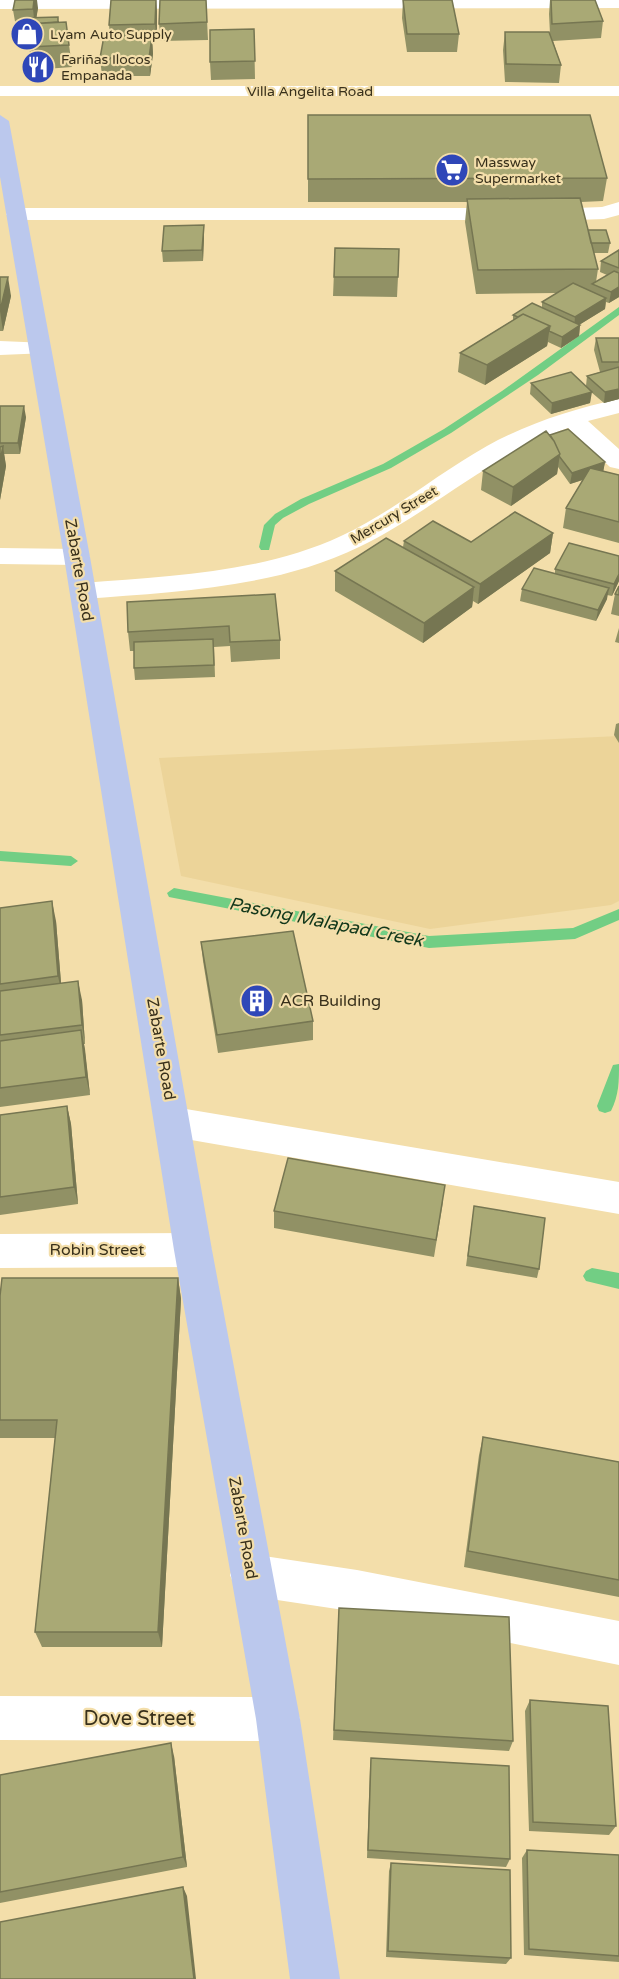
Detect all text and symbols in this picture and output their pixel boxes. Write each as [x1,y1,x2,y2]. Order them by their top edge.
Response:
shop icon: Lyam Auto Supply [9,16,45,52]
place label: Lyam Auto Supply [50,26,172,43]
restaurant icon: Fariñas Ilocos Empanada [20,49,56,85]
place label: Fariñas Ilocos Empanada [61,51,151,84]
street label: Villa Angelita Road [247,83,373,100]
supermarket icon: Massway Supermarket [434,152,470,188]
place label: Massway Supermarket [475,154,562,187]
street label: Mercury Street [347,482,441,548]
street label: Zabarte Road [60,517,98,623]
water label: Pasong Malapad Creek [227,892,426,952]
building icon: ACR Building [239,983,275,1019]
place label: ACR Building [280,991,381,1011]
street label: Zabarte Road [142,996,180,1102]
street label: Robin Street [50,1240,144,1260]
street label: Zabarte Road [224,1475,262,1581]
street label: Dove Street [84,1707,195,1731]

